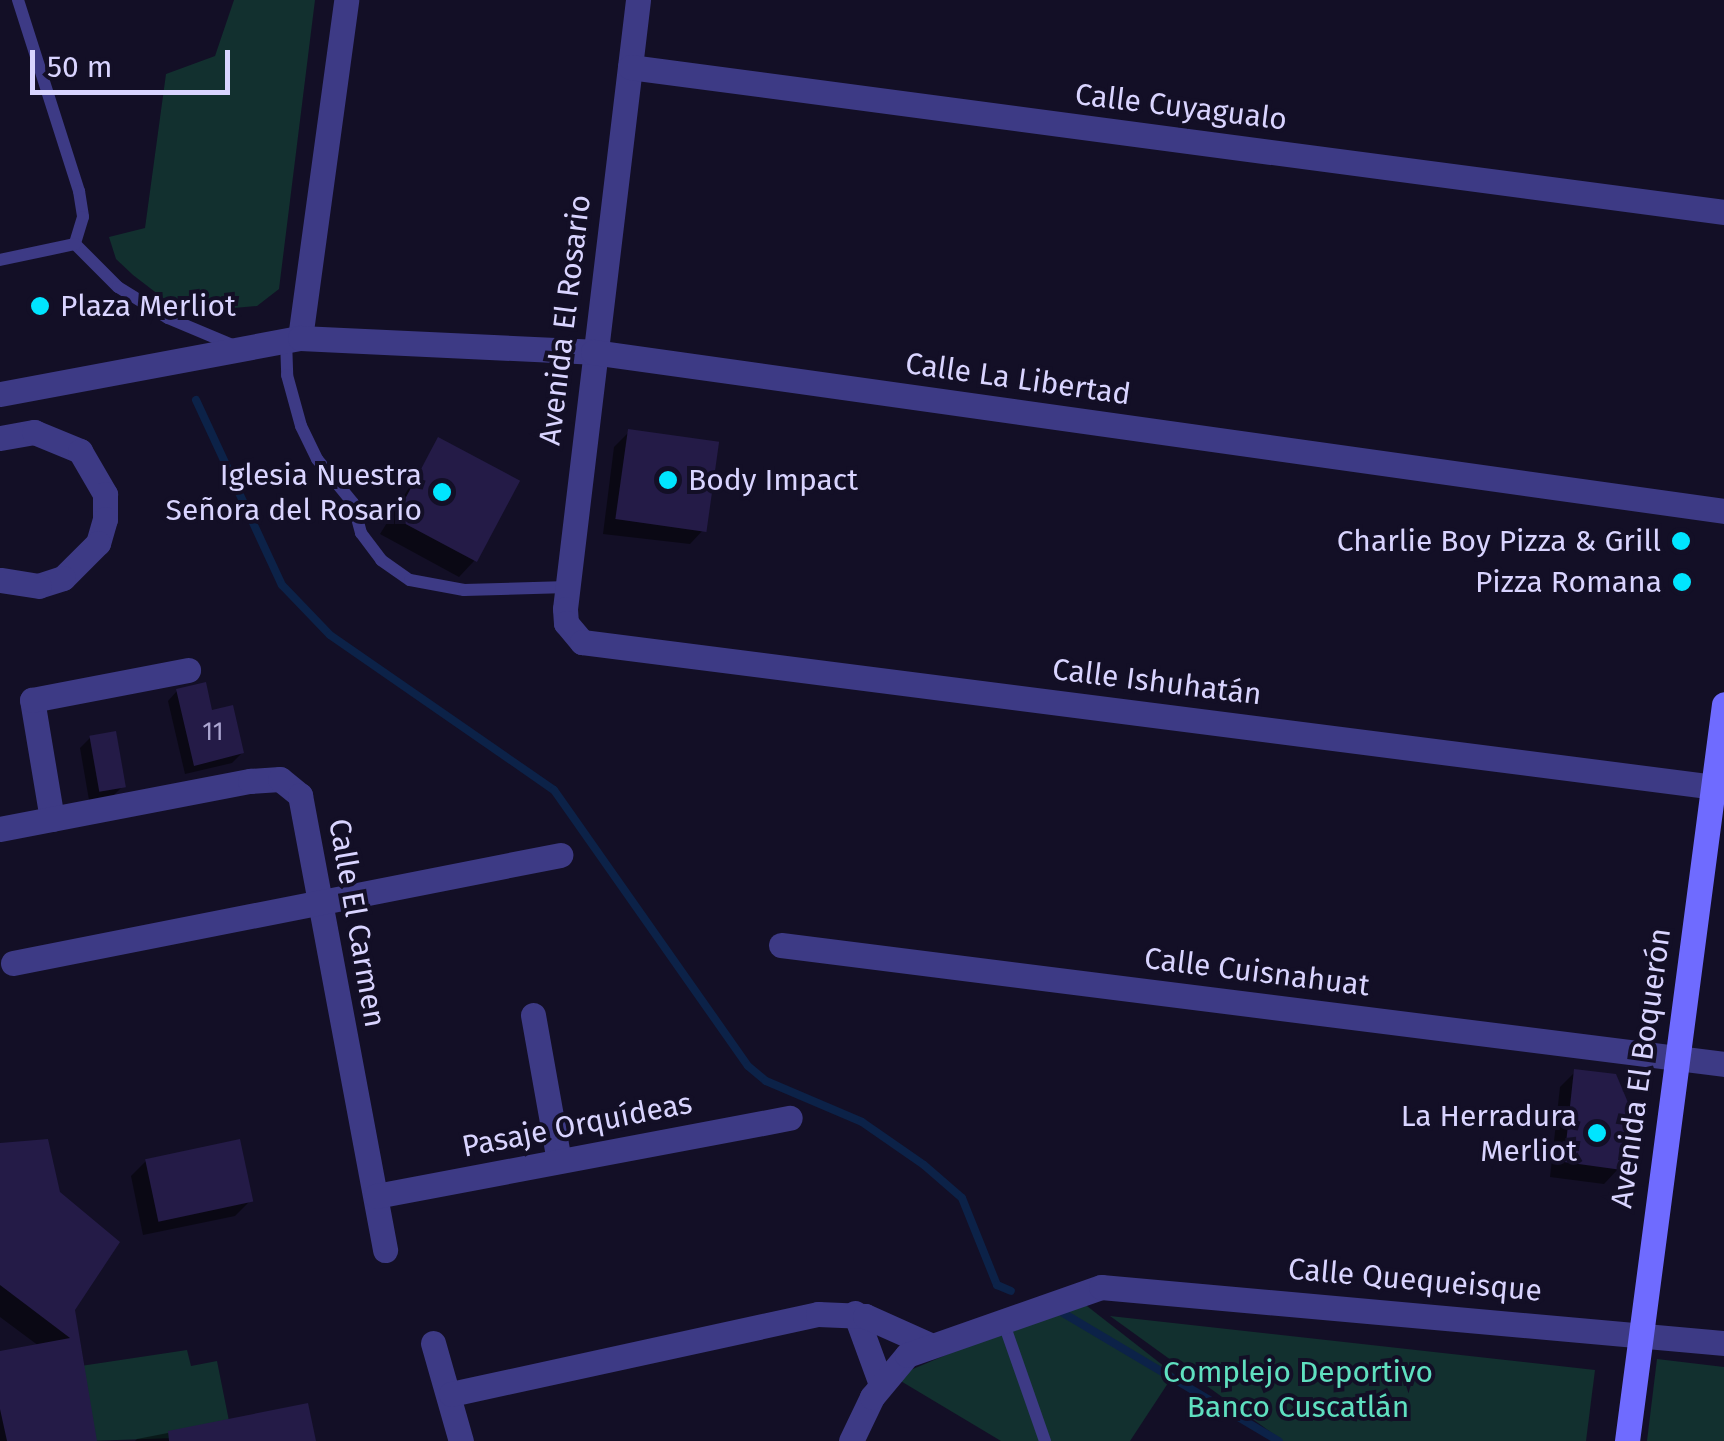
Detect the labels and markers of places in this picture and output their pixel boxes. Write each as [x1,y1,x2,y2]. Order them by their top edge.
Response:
place label: Plaza Merliot [60,288,236,324]
marker: Plaza Merliot [29,295,51,317]
place label: Iglesia Nuestra Señora del Rosario [166,457,422,528]
place label: Body Impact [688,462,858,498]
marker: Body Impact [657,469,679,491]
marker: Iglesia Nuestra Señora del Rosario [431,481,453,503]
place label: Charlie Boy Pizza & Grill [1337,523,1661,559]
marker: Charlie Boy Pizza & Grill [1670,530,1692,552]
place label: Pizza Romana [1475,564,1662,600]
marker: Pizza Romana [1671,571,1693,593]
place label: La Herradura Merliot [1401,1098,1577,1168]
marker: La Herradura Merliot [1586,1122,1608,1144]

